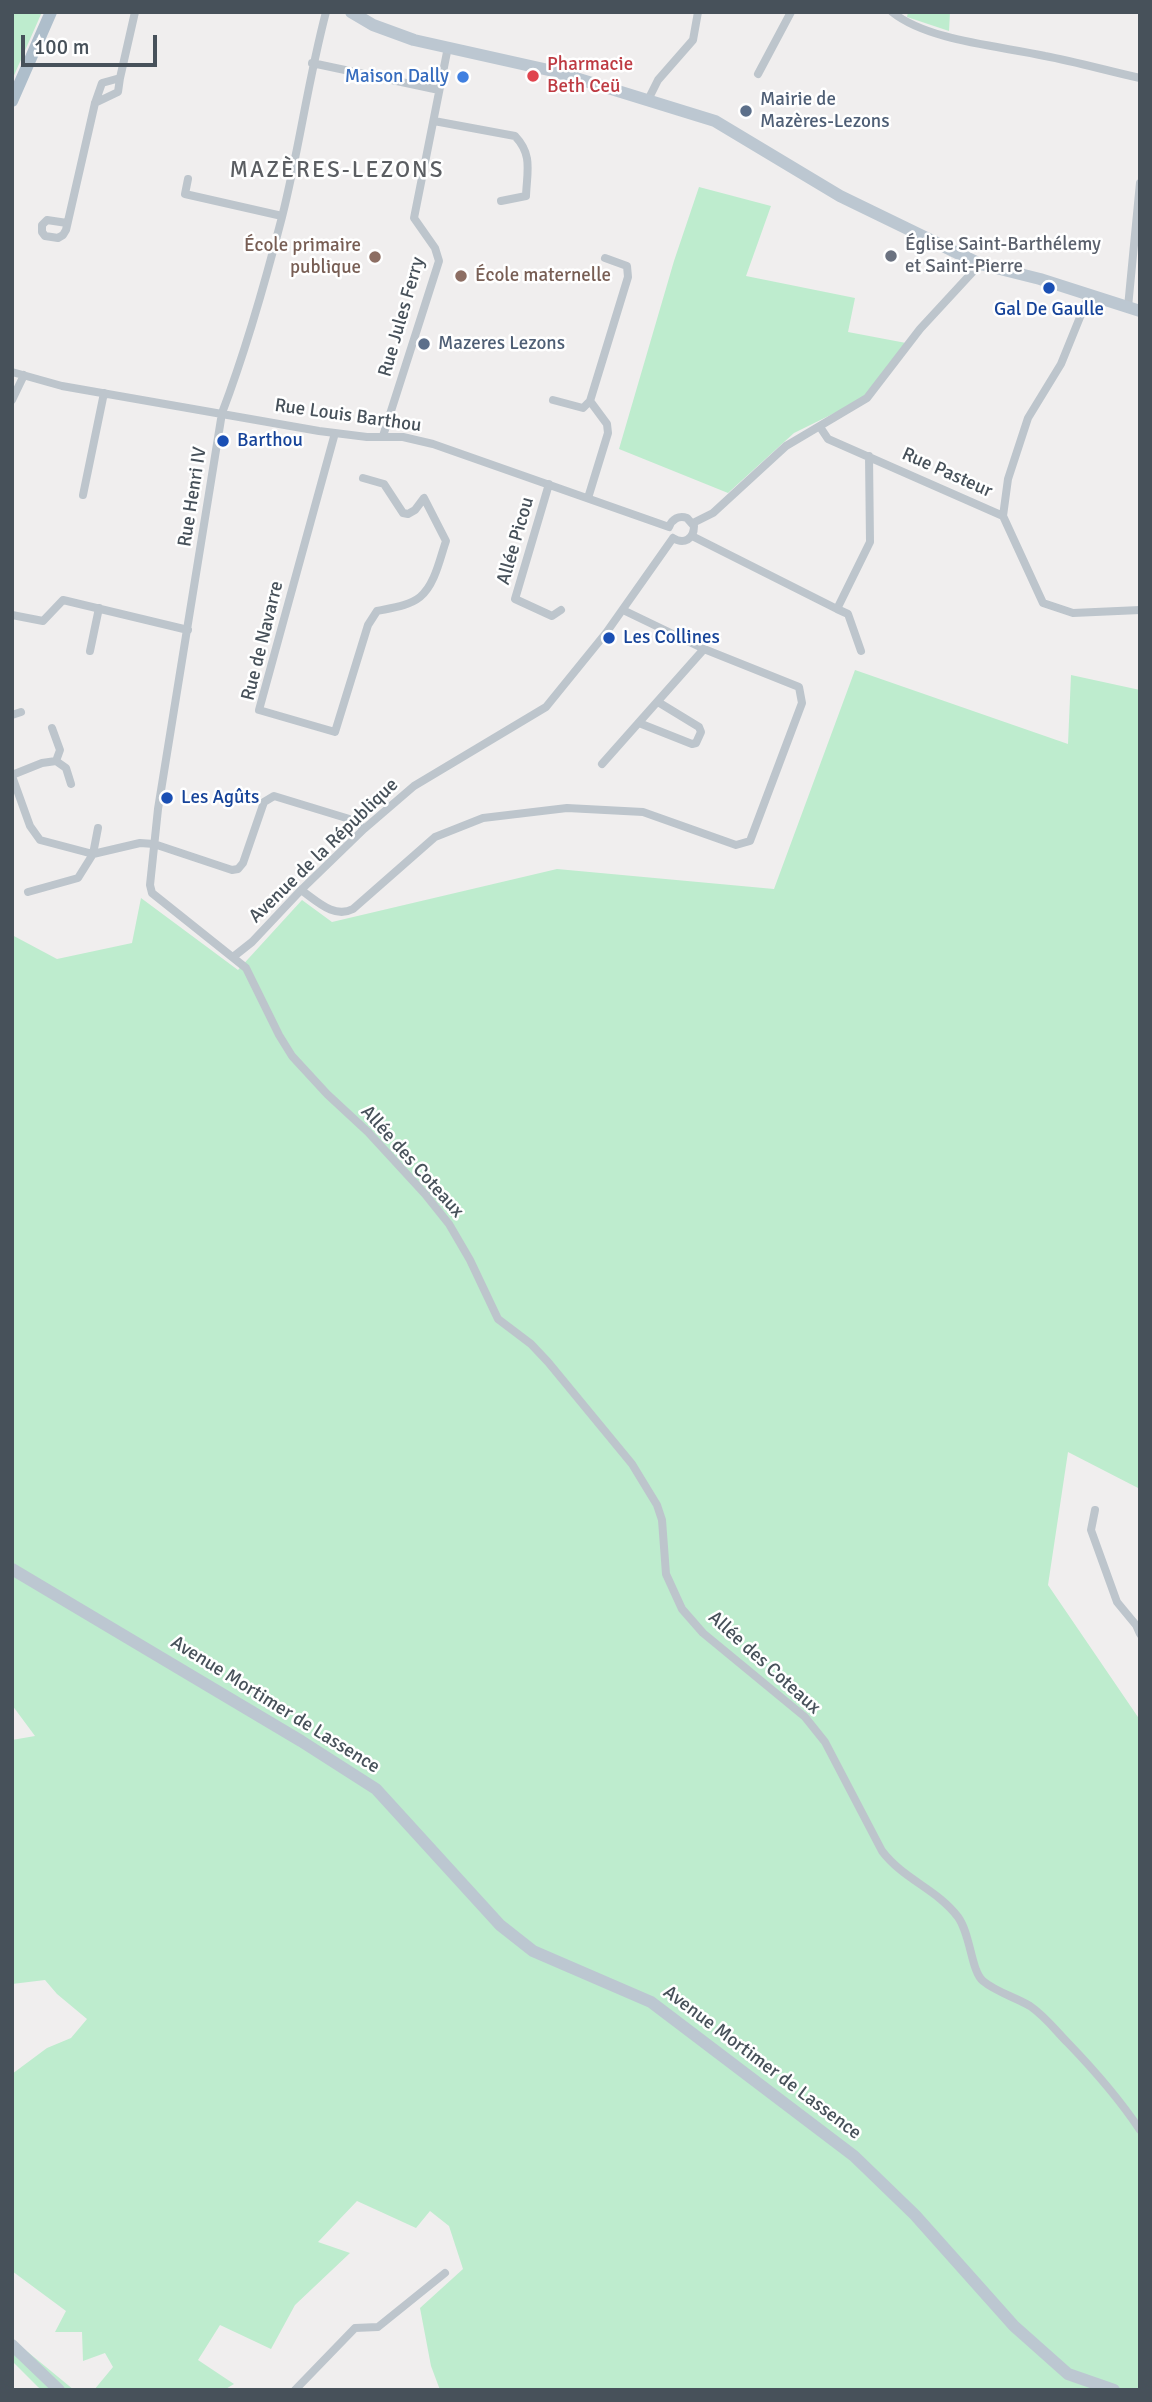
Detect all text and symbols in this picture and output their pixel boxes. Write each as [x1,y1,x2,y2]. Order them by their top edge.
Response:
scale bar [24,21,161,65]
text: 100 m [34,34,89,60]
place label: Pharmacie Beth Ceü [547,54,633,98]
place label: Maison Dally [345,66,449,88]
marker: Pharmacie Beth Ceü [525,68,541,84]
marker: Maison Dally [455,69,471,85]
place label: Mairie de Mazères-Lezons [760,89,889,133]
marker: Mairie de Mazères-Lezons [738,103,754,119]
district label: MAZÈRES-LEZONS [231,157,443,185]
place label: Église Saint-Barthélemy et Saint-Pierre [905,234,1101,278]
place label: École primaire publique [244,235,361,279]
marker: Église Saint-Barthélemy et Saint-Pierre [883,248,899,264]
marker: École primaire publique [367,249,383,265]
street label: Rue Jules Ferry [374,254,430,380]
place label: École maternelle [475,265,611,287]
marker: École maternelle [453,268,469,284]
marker: Gal De Gaulle [1041,280,1057,296]
place label: Gal De Gaulle [994,299,1104,321]
place label: Mazeres Lezons [438,333,565,355]
marker: Mazeres Lezons [416,336,432,352]
street label: Rue Louis Barthou [273,394,423,438]
place label: Barthou [237,430,303,452]
marker: Barthou [215,433,231,449]
street label: Rue Pasteur [898,443,996,503]
street label: Rue Henri IV [174,445,212,549]
street label: Allée Picou [493,494,539,588]
street label: Rue de Navarre [237,579,289,703]
place label: Les Collines [623,627,720,649]
marker: Les Collines [601,630,617,646]
street label: Avenue de la République [245,774,403,928]
place label: Les Agûts [181,787,259,809]
marker: Les Agûts [159,790,175,806]
street label: Allée des Coteaux [356,1101,468,1223]
street label: Allée des Coteaux [703,1607,825,1719]
street label: Avenue Mortimer de Lassence [166,1631,384,1779]
street label: Avenue Mortimer de Lassence [659,1981,865,2145]

